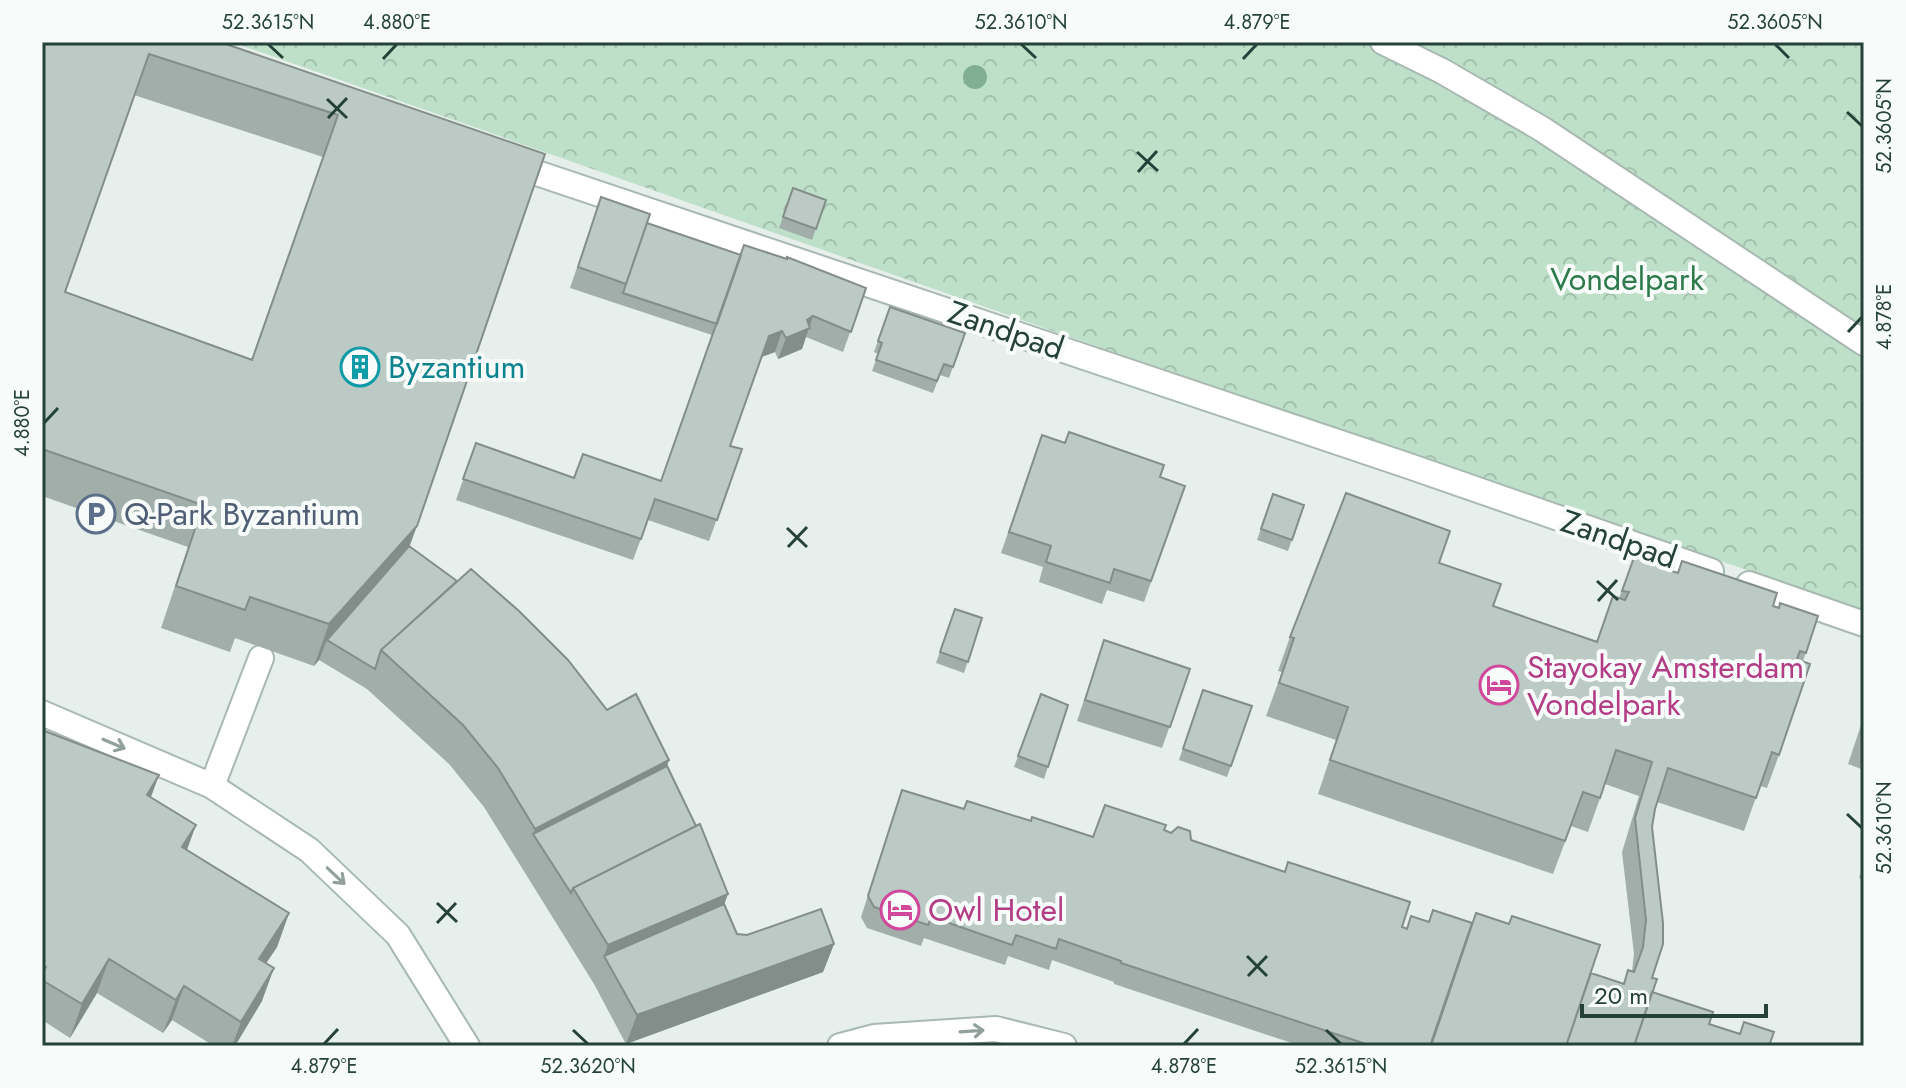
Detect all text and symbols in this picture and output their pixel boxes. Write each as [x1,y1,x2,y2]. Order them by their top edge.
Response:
text: 52.3615°N [222,8,314,37]
text: 4.880°E [363,8,431,37]
text: 52.3610°N [974,8,1068,37]
text: 4.879°E [1224,8,1290,37]
text: 52.3605°N [1727,8,1823,37]
text: 52.3605°N [1870,78,1899,174]
park label: Vondelpark [1550,256,1705,302]
text: 4.878°E [1870,284,1899,350]
street label: Zandpad [942,289,1070,371]
place label: Byzantium [388,344,526,390]
building icon: Byzantium [339,346,381,388]
text: 4.880°E [8,389,37,457]
place label: Q-Park Byzantium [124,491,360,537]
parking icon: Q-Park Byzantium [75,493,117,535]
street label: Zandpad [1555,498,1683,580]
place label: Stayokay Amsterdam Vondelpark [1527,644,1804,727]
hotel icon: Stayokay Amsterdam Vondelpark [1478,664,1520,706]
one-way arrow [101,738,126,753]
text: 52.3610°N [1870,781,1899,875]
one-way arrow [326,866,346,885]
place label: Owl Hotel [928,887,1064,933]
hotel icon: Owl Hotel [879,889,921,931]
scale bar [1582,968,1766,1018]
text: 20 m [1594,978,1648,1013]
one-way arrow [958,1023,985,1038]
text: 4.879°E [291,1052,357,1081]
text: 52.3620°N [540,1052,636,1081]
text: 4.878°E [1151,1052,1217,1081]
text: 52.3615°N [1295,1052,1387,1081]

